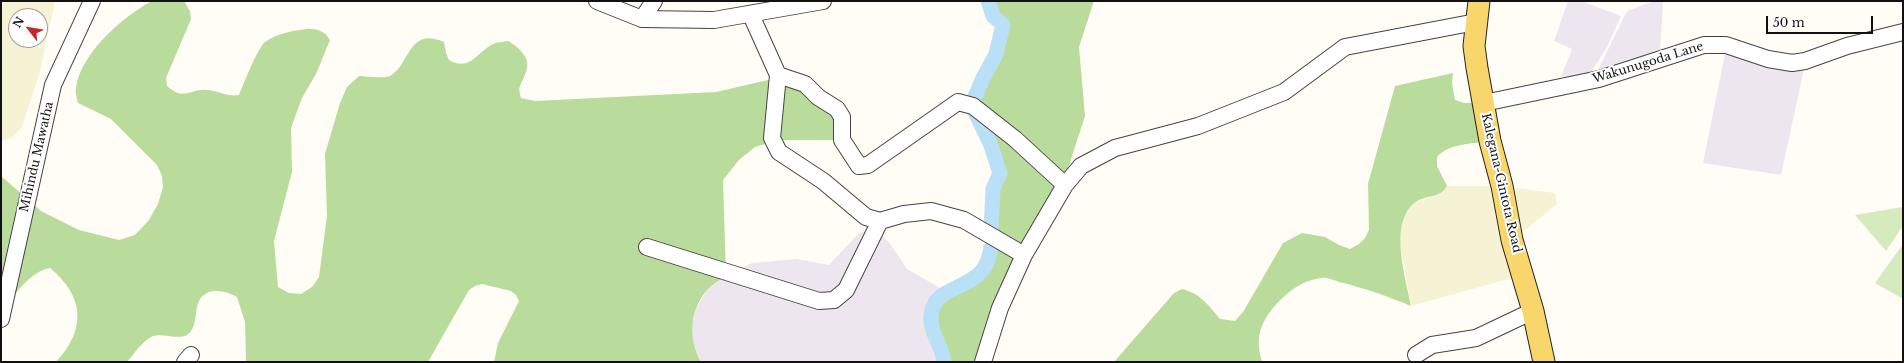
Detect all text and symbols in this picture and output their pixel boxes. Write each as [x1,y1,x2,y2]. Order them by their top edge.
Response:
north arrow [8,8,48,48]
scale bar [1768,8,1875,34]
text: N [10,14,27,30]
text: 50 m [1773,15,1805,30]
street label: Wakunugoda Lane [1591,39,1705,87]
street label: Mihindu Mawatha [17,100,57,214]
street label: Kalegana-Gintota Road [1478,112,1524,254]

